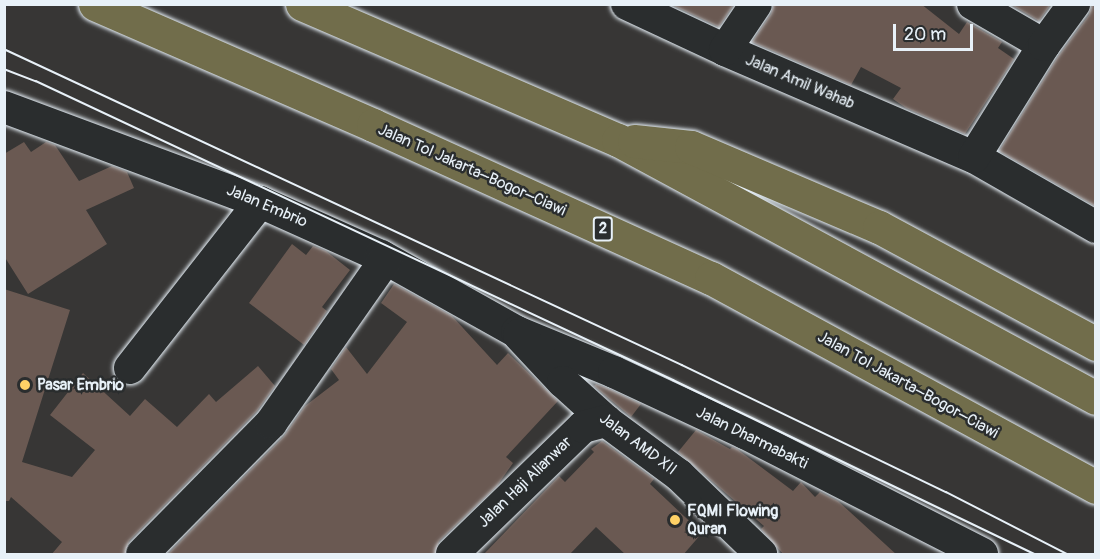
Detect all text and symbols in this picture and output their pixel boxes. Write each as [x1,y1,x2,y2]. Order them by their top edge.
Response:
scale bar [896,12,976,50]
text: 20 m [904,23,946,46]
street label: Jalan Amil Wahab [743,50,857,114]
street label: Jalan Tol Jakarta–Bogor–Ciawi [375,120,569,220]
street label: Jalan Embrio [224,180,310,232]
road number: 2 [592,217,614,241]
street label: Jalan Tol Jakarta–Bogor–Ciawi [814,327,1002,443]
place label: Pasar Embrio [37,375,124,395]
marker: Pasar Embrio [18,378,32,392]
street label: Jalan Dharmabakti [693,403,811,473]
street label: Jalan AMD XII [596,409,680,479]
street label: Jalan Haji Alianwar [474,432,576,532]
place label: FQMI Flowing Quran [687,501,778,539]
marker: FQMI Flowing Quran [668,513,682,527]

